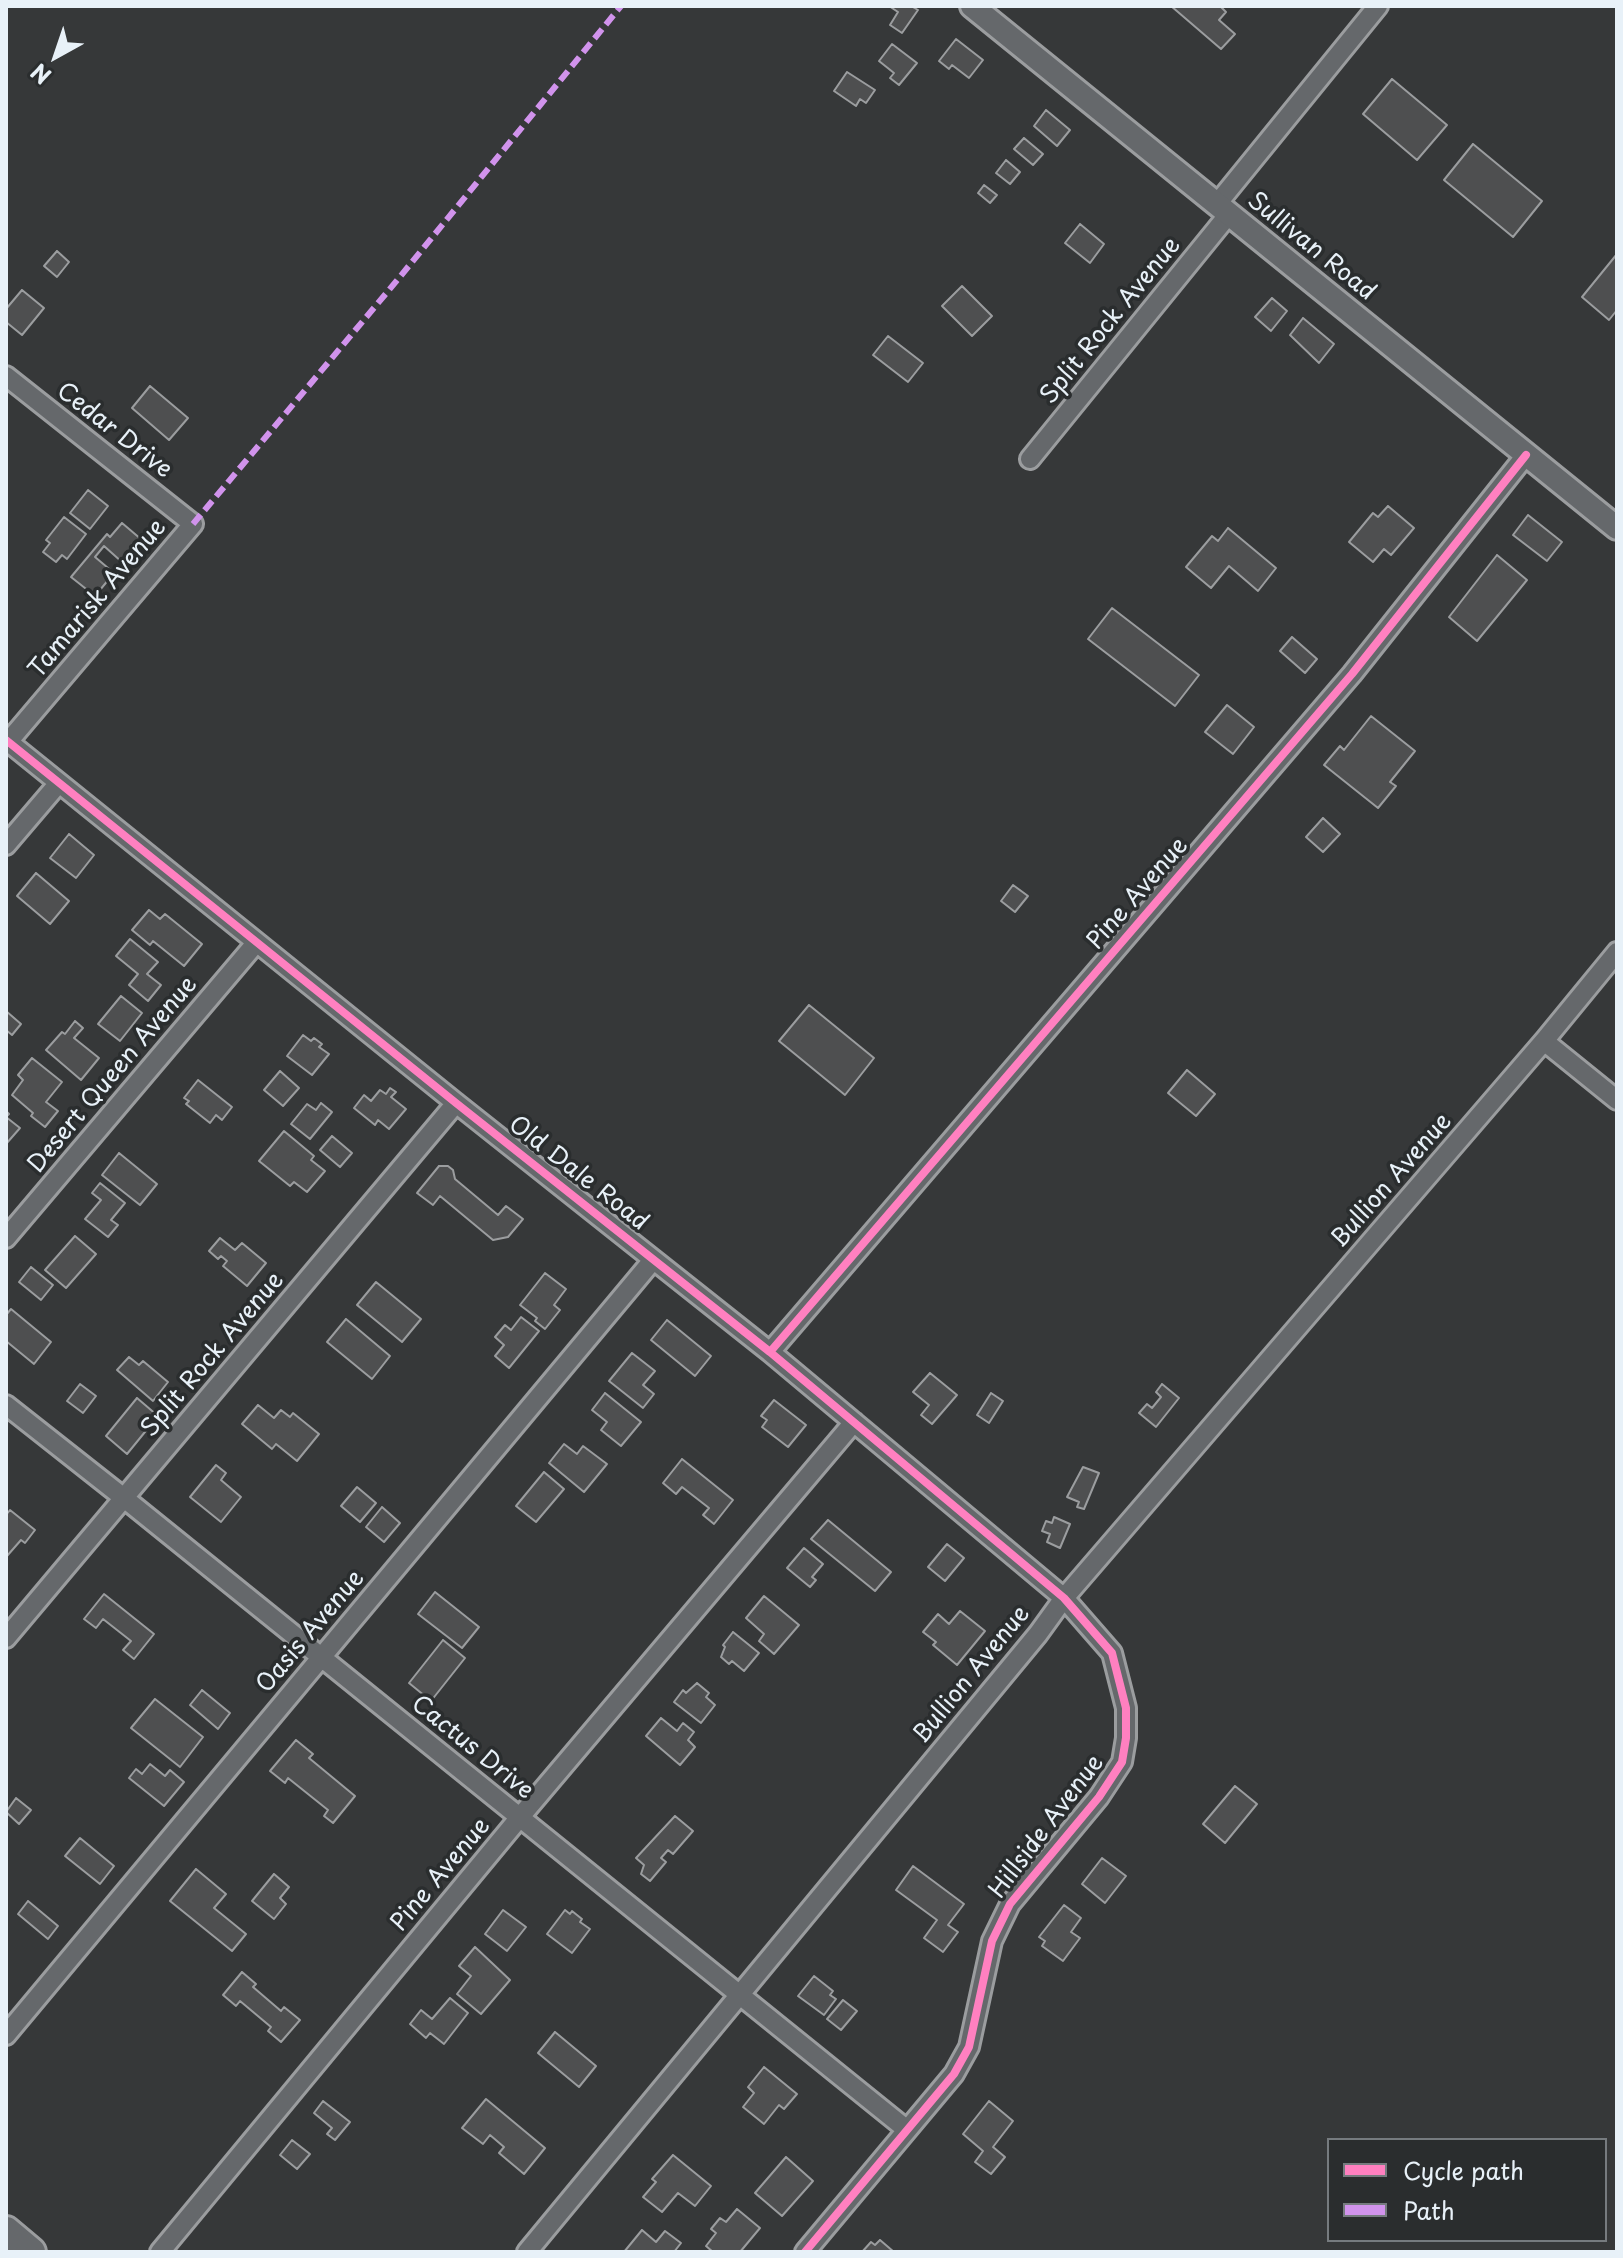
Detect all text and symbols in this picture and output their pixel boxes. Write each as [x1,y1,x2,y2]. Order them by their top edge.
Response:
north arrow [16,16,96,96]
text: N [23,57,58,93]
street label: Sullivan Road [1241,187,1381,307]
street label: Split Rock Avenue [1035,232,1187,410]
street label: Cedar Drive [51,377,177,485]
street label: Tamarisk Avenue [23,514,173,684]
street label: Pine Avenue [1082,832,1194,956]
street label: Desert Queen Avenue [22,971,204,1179]
street label: Bullion Avenue [1326,1108,1458,1254]
street label: Old Dale Road [502,1111,654,1237]
street label: Split Rock Avenue [136,1267,290,1443]
street label: Oasis Avenue [251,1565,371,1699]
street label: Bullion Avenue [908,1600,1036,1750]
street label: Cactus Drive [405,1690,539,1806]
street label: Hillside Avenue [984,1750,1110,1904]
street label: Pine Avenue [385,1813,497,1937]
legend [1327,2138,1607,2242]
text: Cycle path [1403,2152,1524,2188]
text: Path [1403,2192,1455,2228]

